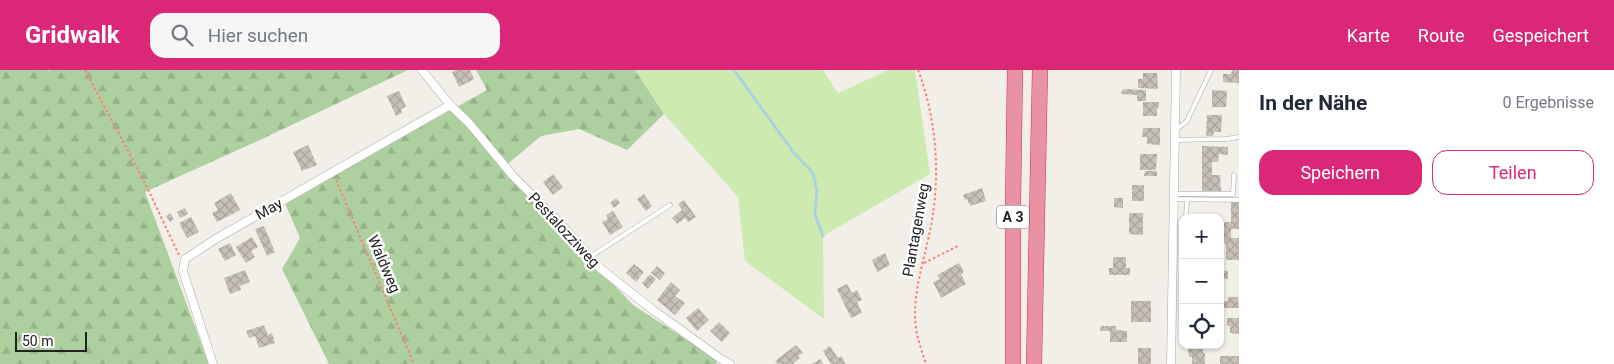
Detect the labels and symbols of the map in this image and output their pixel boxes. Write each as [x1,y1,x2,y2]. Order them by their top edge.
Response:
street label: Plantagenweg [899,182,933,278]
street label: Pestalozziweg [525,189,603,271]
street label: May [252,194,286,224]
road number: A 3 [997,206,1029,228]
street label: Waldweg [364,232,404,296]
scale bar [15,329,88,352]

